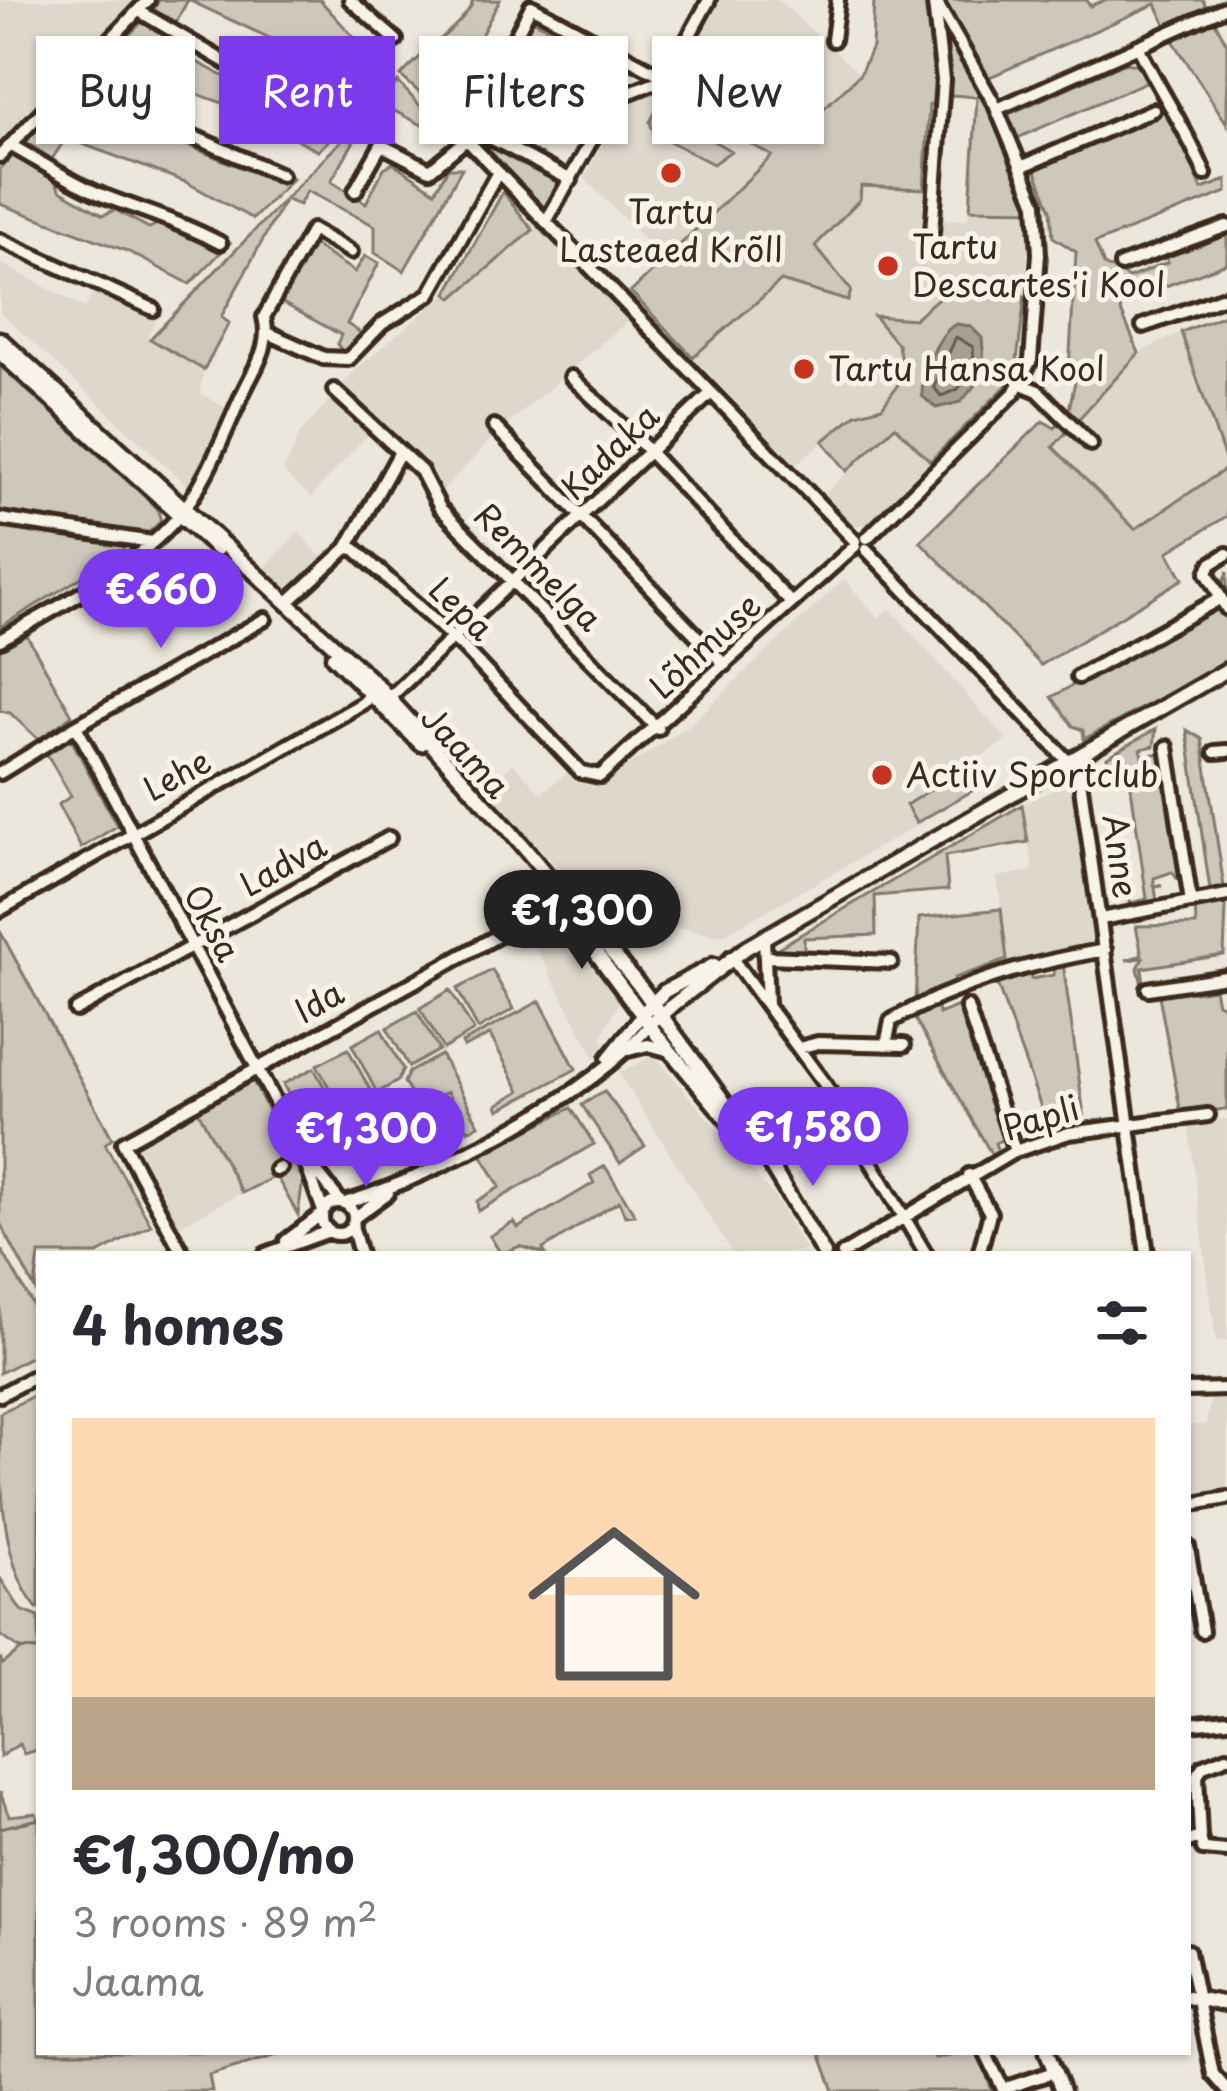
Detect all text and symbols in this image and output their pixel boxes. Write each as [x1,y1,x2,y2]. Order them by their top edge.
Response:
chip: Buy [36,36,195,144]
chip: Rent [219,36,395,144]
chip: Filters [419,36,628,144]
chip: New [652,36,824,144]
marker: Tartu Lasteaed Krõll [658,160,684,186]
place label: Tartu Lasteaed Krõll [559,185,783,273]
place label: Tartu Descartes'i Kool [912,220,1165,308]
marker: Tartu Descartes'i Kool [875,253,901,279]
place label: Tartu Hansa Kool [828,342,1105,392]
marker: Tartu Hansa Kool [791,356,817,382]
street label: Kadaka [548,391,669,510]
street label: Remmelga [464,490,615,642]
pin: €660 [90,549,232,651]
text: €660 [105,558,217,617]
street label: Lepa [419,564,507,652]
street label: Lõhmuse [637,580,771,709]
street label: Jaama [410,693,523,809]
street label: Lehe [133,734,219,812]
place label: Actiiv Sportclub [906,748,1158,798]
marker: Actiiv Sportclub [869,762,895,788]
street label: Anne [1091,811,1153,901]
street label: Ladva [230,819,335,908]
pin: €1,300 [484,870,680,972]
street label: Oksa [173,875,255,970]
text: €1,300 [511,879,653,938]
street label: Ida [284,966,352,1034]
street label: Papli [996,1081,1085,1151]
pin: €1,580 [715,1087,911,1189]
pin: €1,300 [268,1088,464,1190]
text: €1,580 [744,1096,882,1155]
text: €1,300 [295,1097,437,1156]
text: 4 homes [72,1285,284,1362]
icon: filters [1089,1290,1155,1356]
icon: home [506,1496,722,1712]
text: €1,300/mo [72,1814,354,1891]
text: 3 rooms · 89 m² [72,1891,378,1950]
text: Jaama [72,1950,204,2009]

